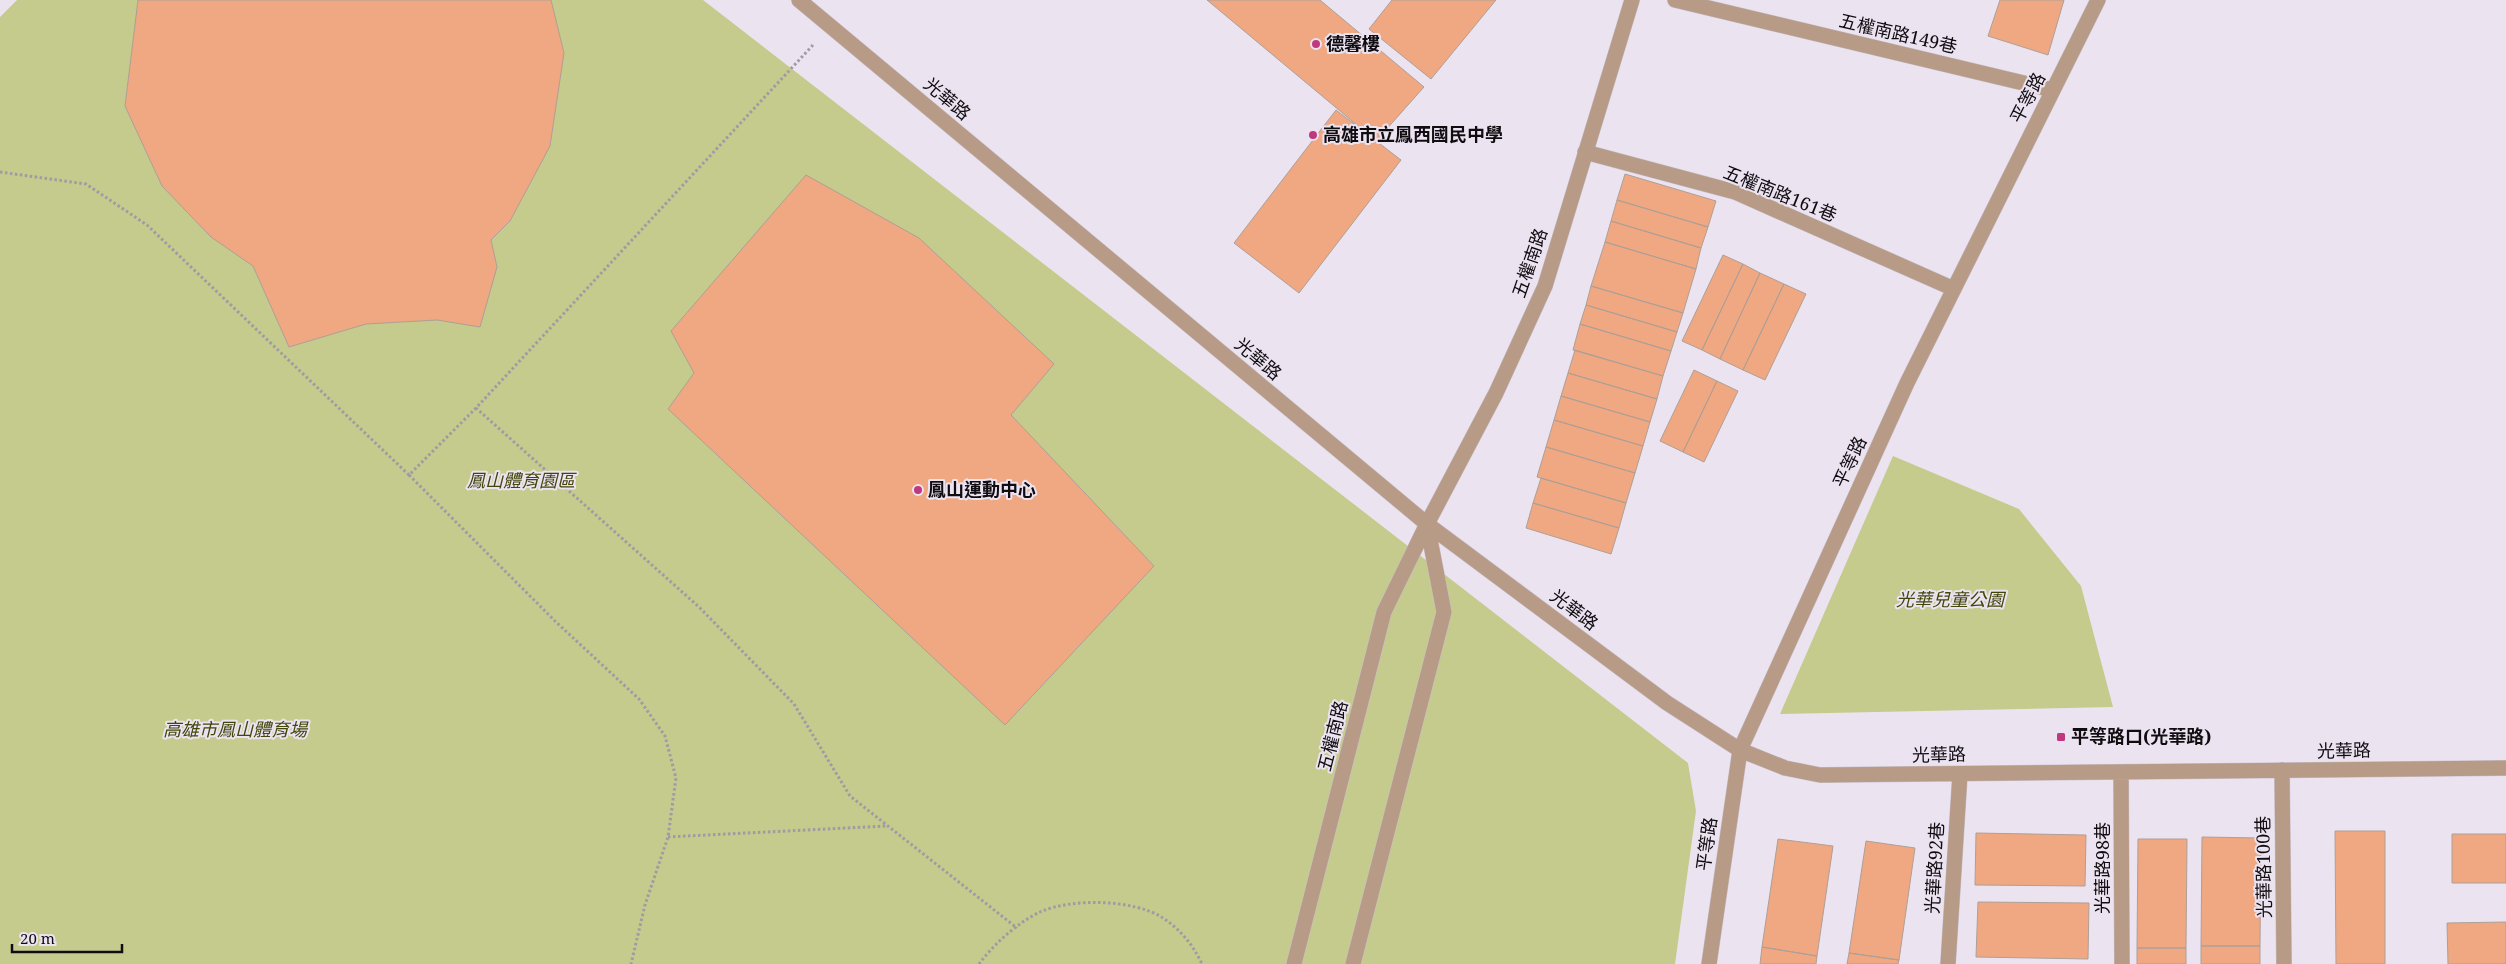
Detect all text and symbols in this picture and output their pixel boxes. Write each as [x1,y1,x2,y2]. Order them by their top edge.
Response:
street label: 五權南路149巷 [1837,8,1959,58]
place label: 德馨樓 [1326,31,1380,55]
marker: 德馨樓 [1310,38,1322,50]
street label: 平等路 [2004,68,2050,127]
street label: 光華路 [919,72,976,125]
place label: 高雄市立鳳西國民中學 [1323,122,1503,146]
marker: 高雄市立鳳西國民中學 [1307,129,1319,141]
street label: 五權南路161巷 [1720,159,1841,227]
street label: 五權南路 [1506,225,1552,301]
street label: 光華路 [1230,332,1287,385]
street label: 平等路 [1827,432,1871,491]
park label: 鳳山體育園區 [467,468,577,492]
place label: 鳳山運動中心 [928,477,1036,501]
marker: 鳳山運動中心 [912,484,924,496]
street label: 光華路 [1546,583,1603,635]
park label: 光華兒童公園 [1896,587,2007,611]
street label: 五權南路 [1312,698,1352,774]
park label: 高雄市鳳山體育場 [163,717,309,741]
place label: 平等路口(光華路) [2071,724,2211,748]
marker: 平等路口(光華路) [2055,731,2067,743]
street label: 光華路 [2317,738,2371,762]
street label: 光華路 [1912,742,1966,766]
street label: 平等路 [1690,815,1722,872]
street label: 光華路100巷 [2250,816,2276,918]
street label: 光華路92巷 [1920,821,1948,915]
street label: 光華路98巷 [2090,822,2114,914]
scale bar [12,922,122,954]
text: 20 m [20,928,55,948]

